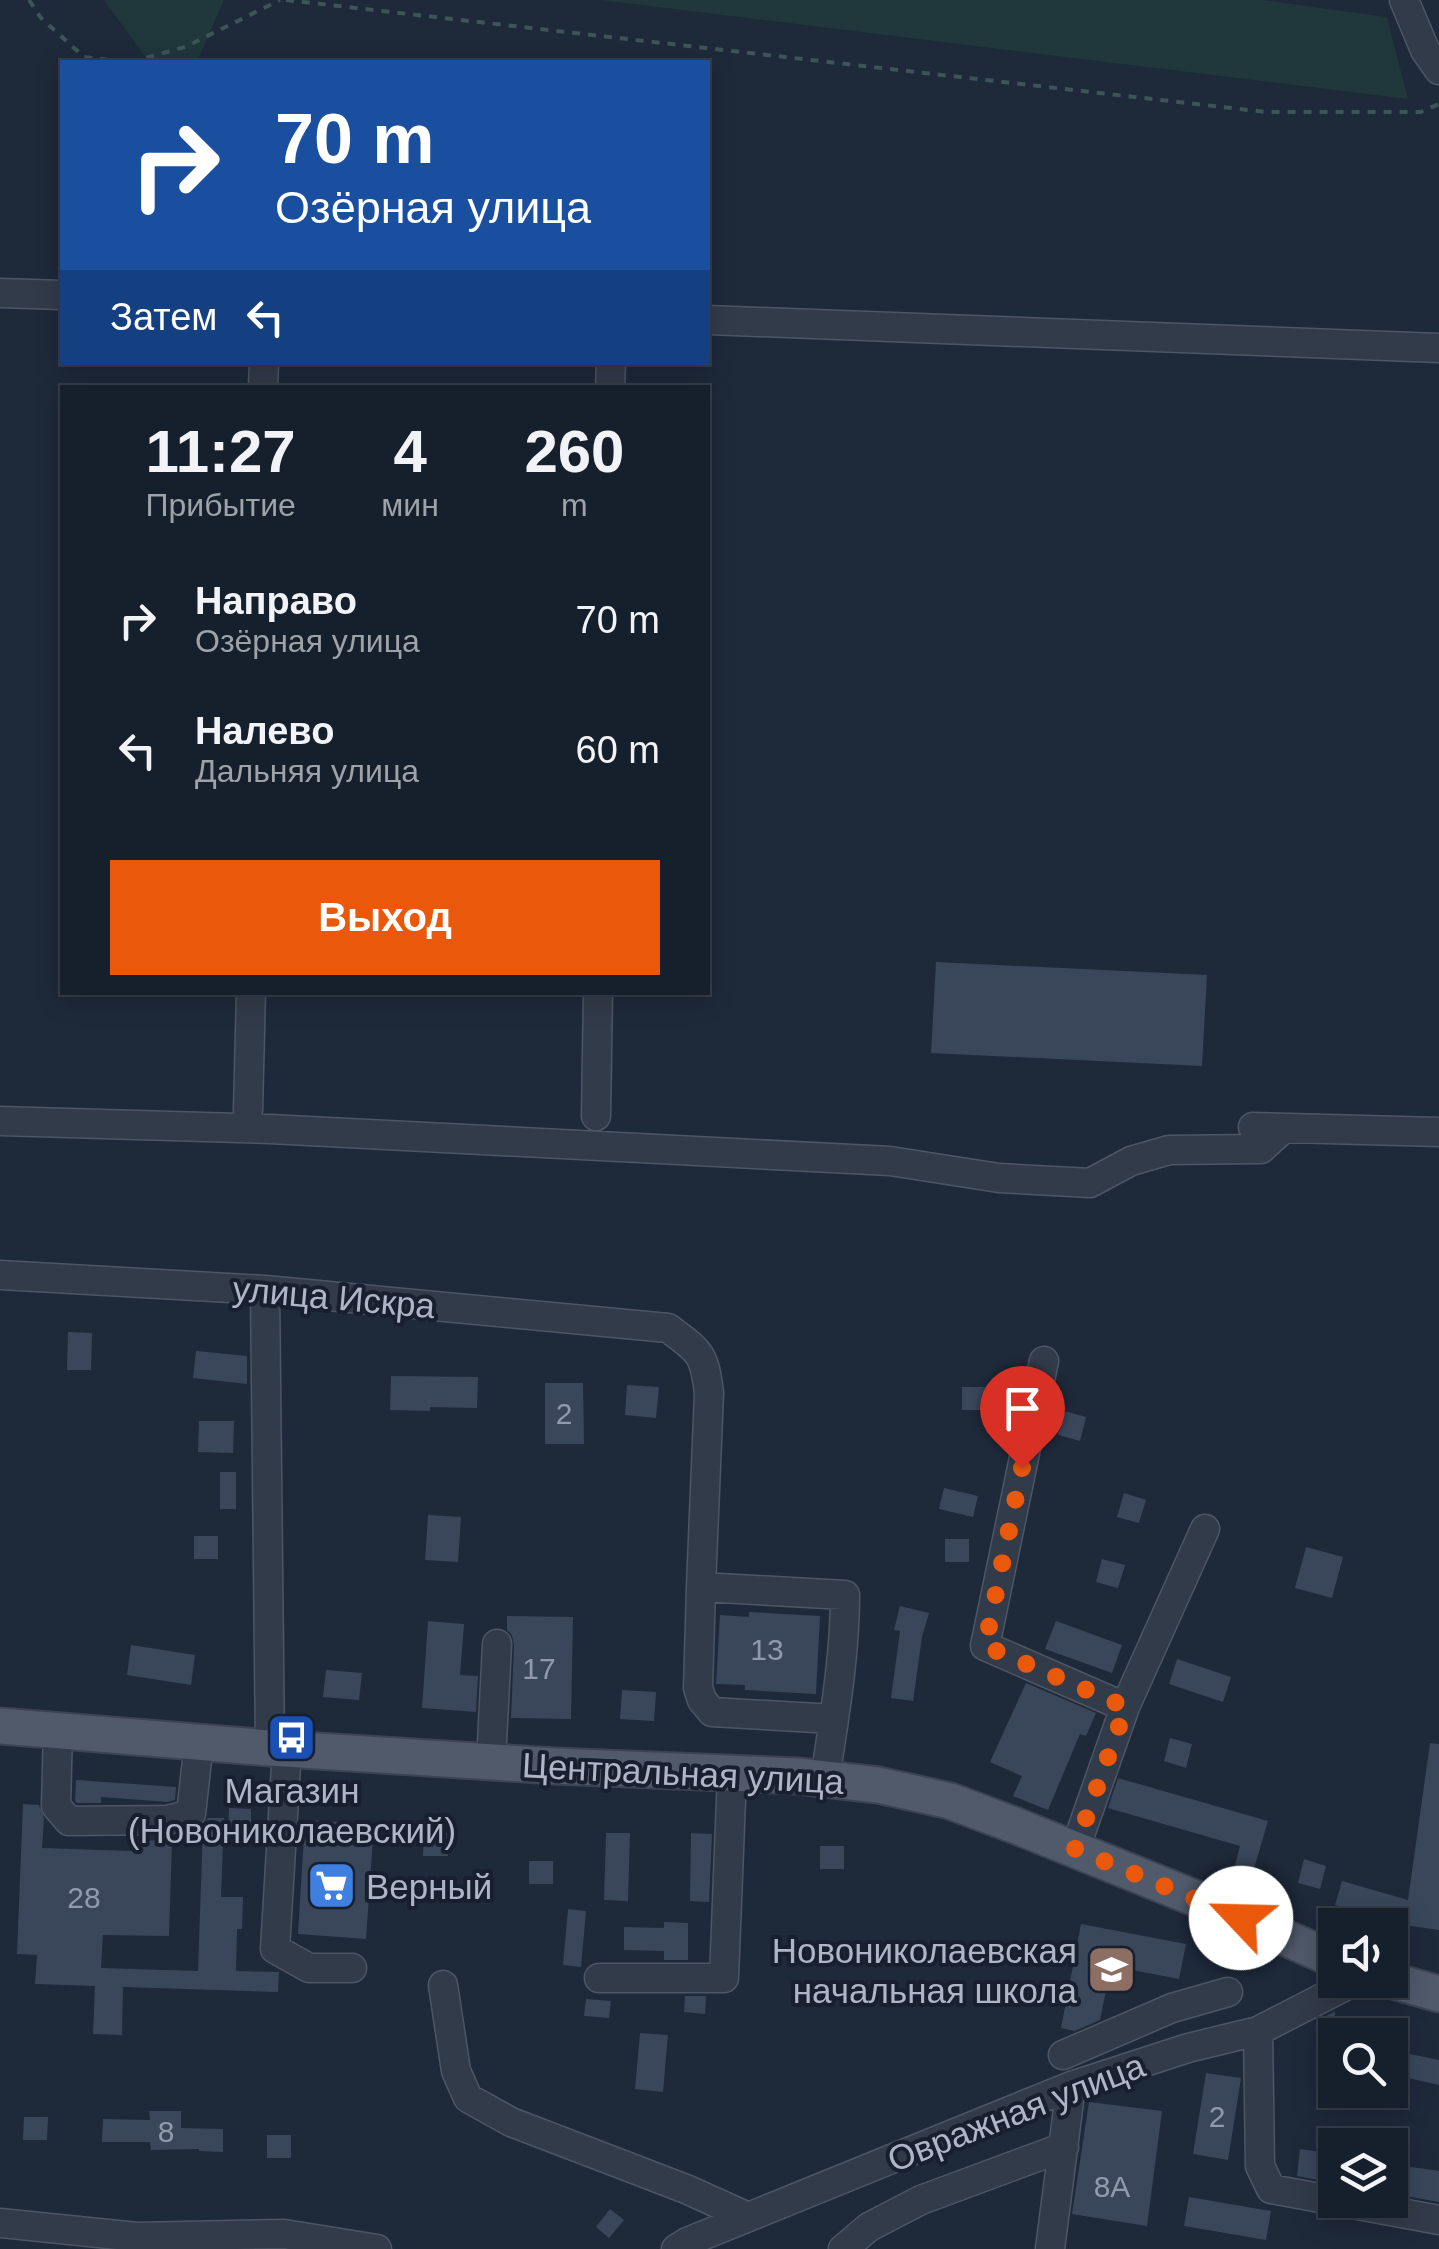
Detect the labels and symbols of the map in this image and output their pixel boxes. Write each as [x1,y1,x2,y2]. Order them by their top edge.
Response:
street label: улица Искра [231,1269,437,1325]
pin [980,1366,1065,1469]
house number: 2 [556,1397,572,1430]
house number: 13 [750,1633,784,1666]
house number: 17 [522,1652,556,1685]
bus stop icon: Магазин (Новониколаевский) [266,1712,318,1764]
street label: Центральная улица [521,1745,845,1801]
place label: Магазин (Новониколаевский) [128,1771,456,1850]
supermarket icon: Верный [305,1860,357,1912]
position arrow [1189,1866,1293,1970]
place label: Верный [366,1867,492,1906]
house number: 28 [67,1881,101,1914]
place label: Новониколаевская начальная школа [772,1931,1078,2010]
school or university icon: Новониколаевская начальная школа [1086,1944,1138,1996]
street label: Овражная улица [882,2045,1150,2179]
house number: 2 [1209,2100,1225,2133]
house number: 8 [158,2115,174,2148]
house number: 8А [1094,2170,1130,2203]

